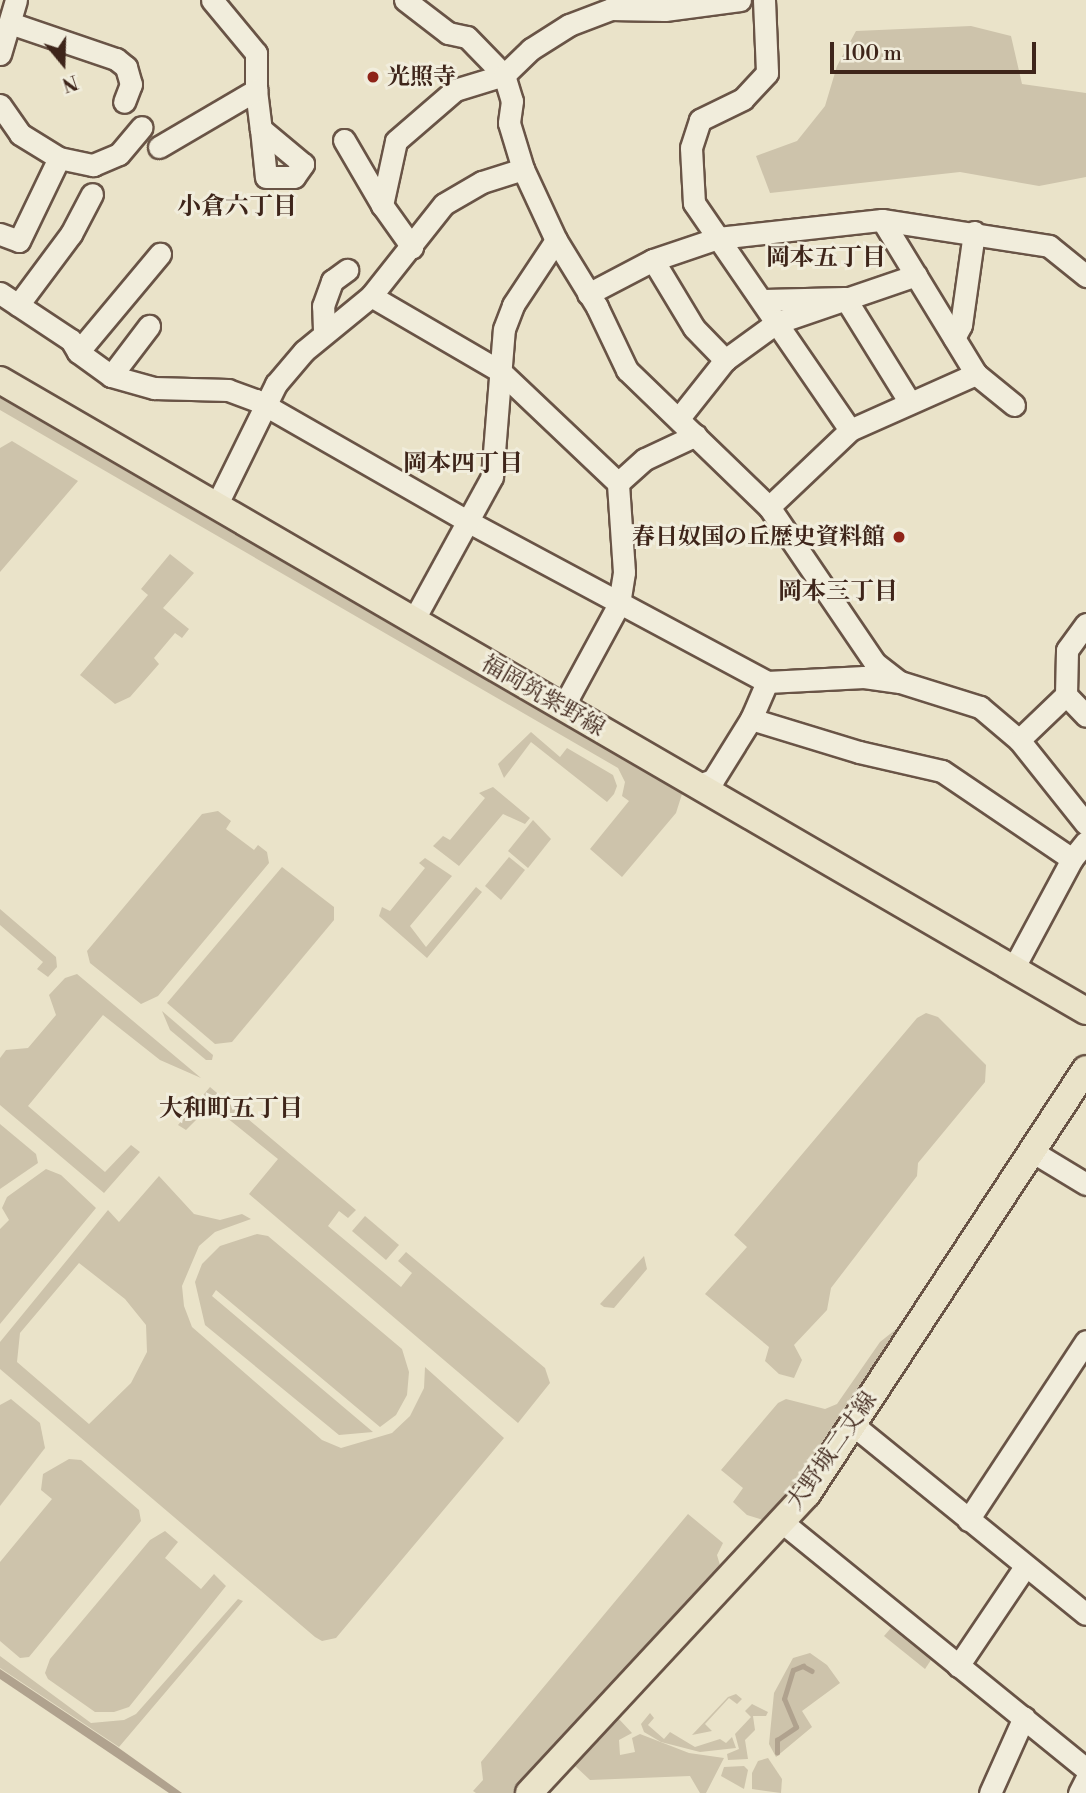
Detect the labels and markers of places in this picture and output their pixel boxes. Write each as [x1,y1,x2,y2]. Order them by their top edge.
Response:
place label: 光照寺 [387,63,456,91]
marker: 光照寺 [365,69,381,85]
place label: 春日奴国の丘歴史資料館 [632,523,885,551]
marker: 春日奴国の丘歴史資料館 [891,529,907,545]

